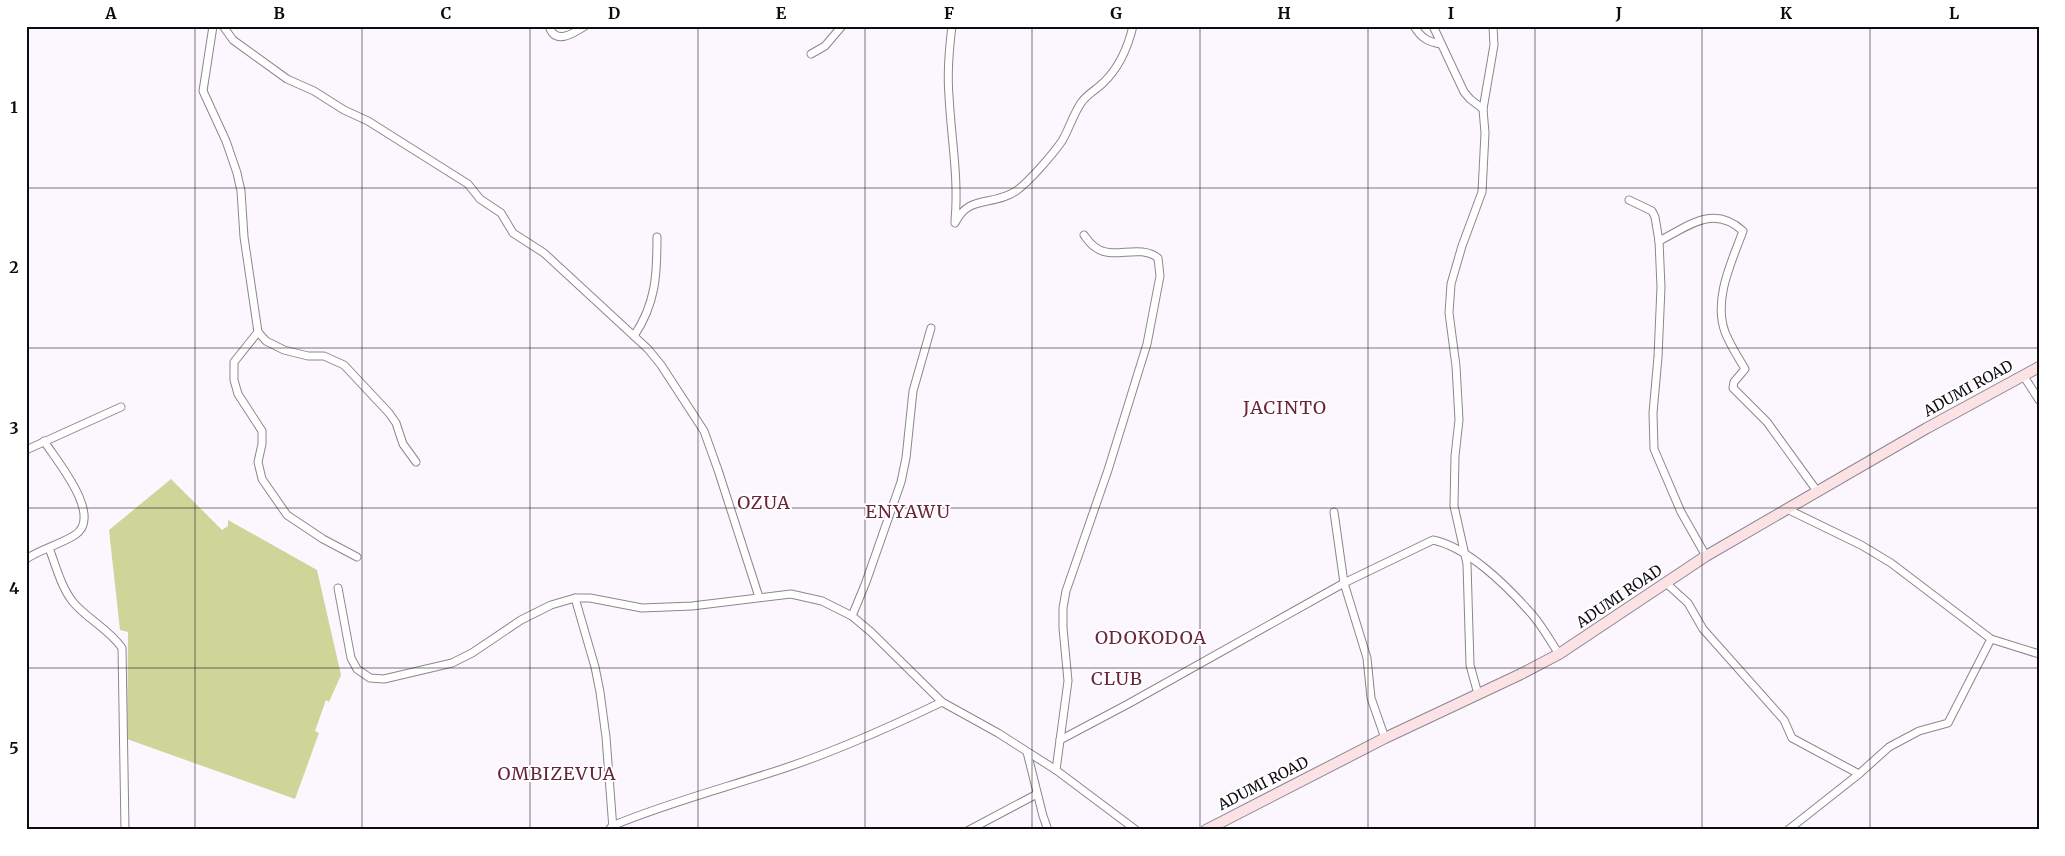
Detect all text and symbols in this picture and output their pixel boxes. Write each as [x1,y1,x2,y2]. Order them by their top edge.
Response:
text: A [104,3,117,23]
text: B [273,3,285,23]
text: C [441,3,451,23]
text: D [608,3,620,23]
text: E [776,3,787,23]
text: F [944,3,954,23]
text: G [1110,3,1122,23]
text: H [1277,3,1291,23]
text: I [1448,3,1454,23]
text: J [1615,3,1622,23]
text: K [1780,3,1792,23]
text: L [1949,3,1959,23]
text: 1 [10,97,18,117]
text: 2 [9,257,19,277]
street label: ADUMI ROAD [1919,356,2016,421]
district label: JACINTO [1242,396,1327,419]
text: 3 [9,418,19,438]
district label: OZUA [737,491,791,514]
district label: ENYAWU [865,500,951,523]
street label: ADUMI ROAD [1572,560,1666,632]
text: 4 [9,578,19,598]
district label: ODOKODOA [1095,626,1207,649]
district label: CLUB [1091,667,1143,690]
text: 5 [9,738,19,758]
street label: ADUMI ROAD [1213,752,1312,815]
district label: OMBIZEVUA [498,762,617,785]

